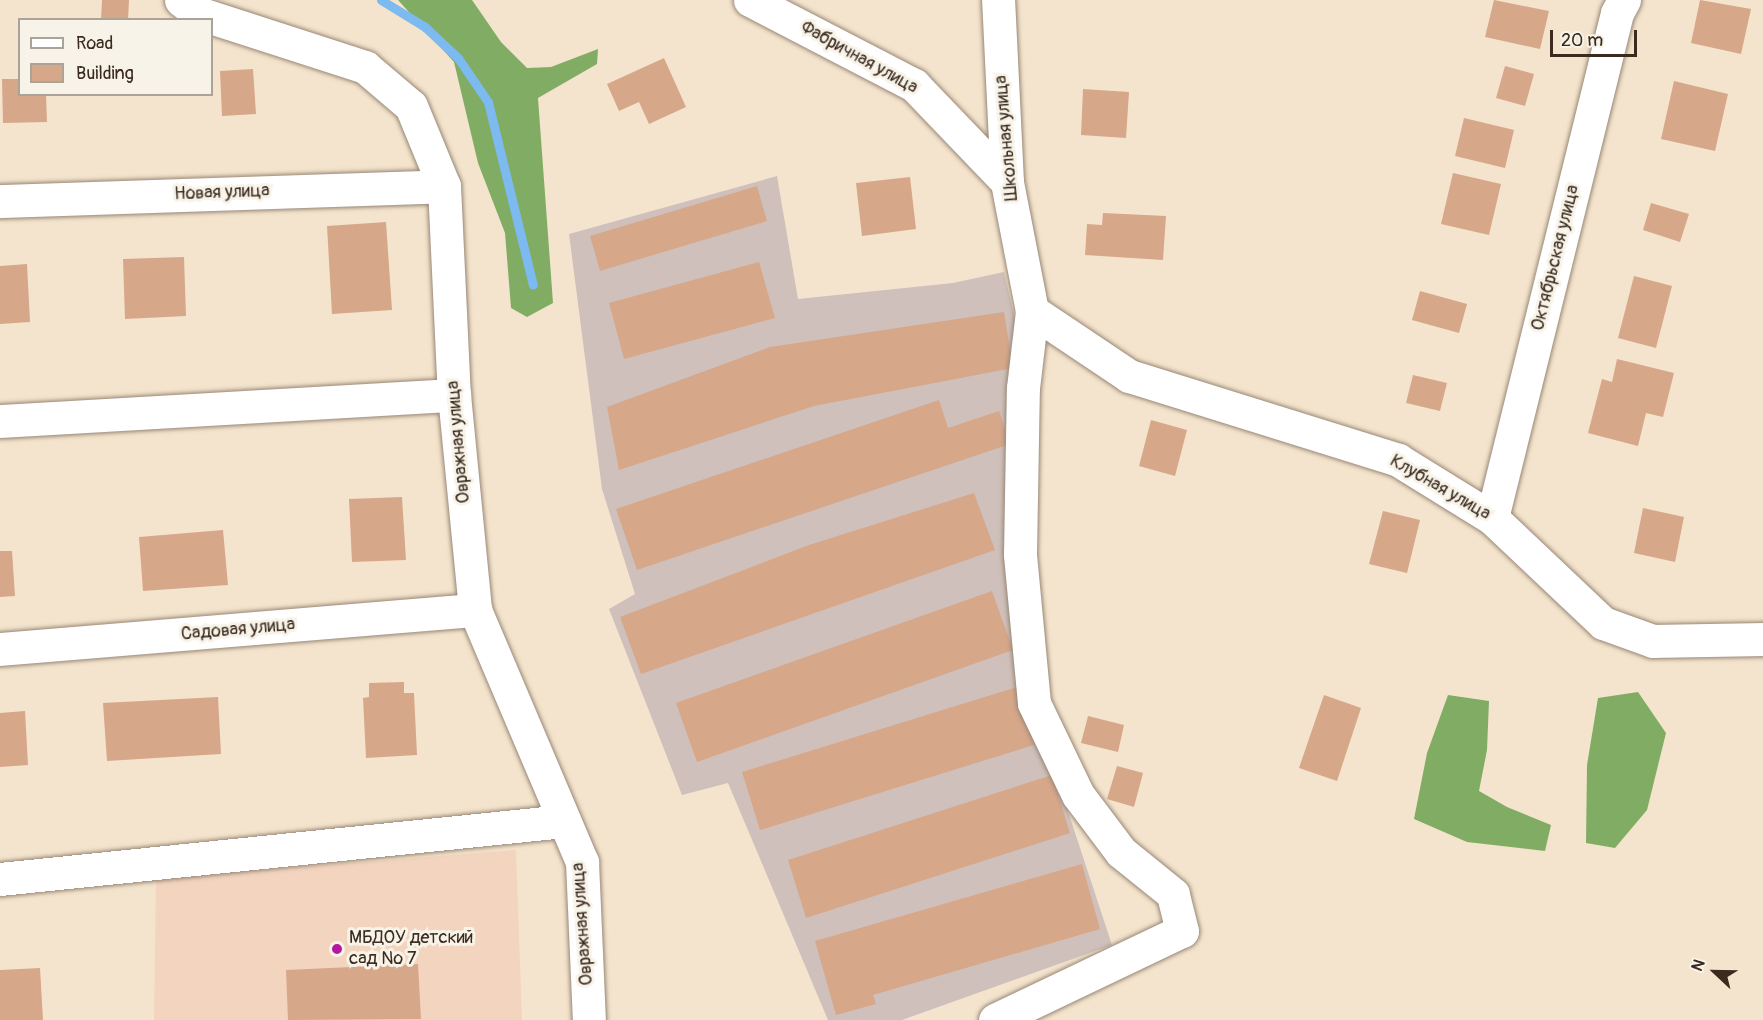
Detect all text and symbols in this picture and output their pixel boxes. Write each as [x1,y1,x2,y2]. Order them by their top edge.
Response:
street label: Фабричная улица [797,17,921,99]
legend [18,18,213,96]
scale bar [1553,18,1640,56]
text: 20 m [1561,29,1603,52]
text: Road [76,32,113,55]
text: Building [76,62,134,85]
street label: Школьная улица [991,74,1023,202]
street label: Новая улица [174,181,270,205]
street label: Октябрьская улица [1527,183,1585,333]
street label: Овражная улица [443,380,475,504]
street label: Клубная улица [1386,451,1494,525]
street label: Садовая улица [180,614,296,646]
street label: Овражная улица [568,862,598,986]
place label: МБДОУ детский сад № 7 [349,928,473,970]
marker: МБДОУ детский сад № 7 [330,942,344,956]
north arrow [1685,942,1745,1002]
text: N [1687,956,1710,974]

